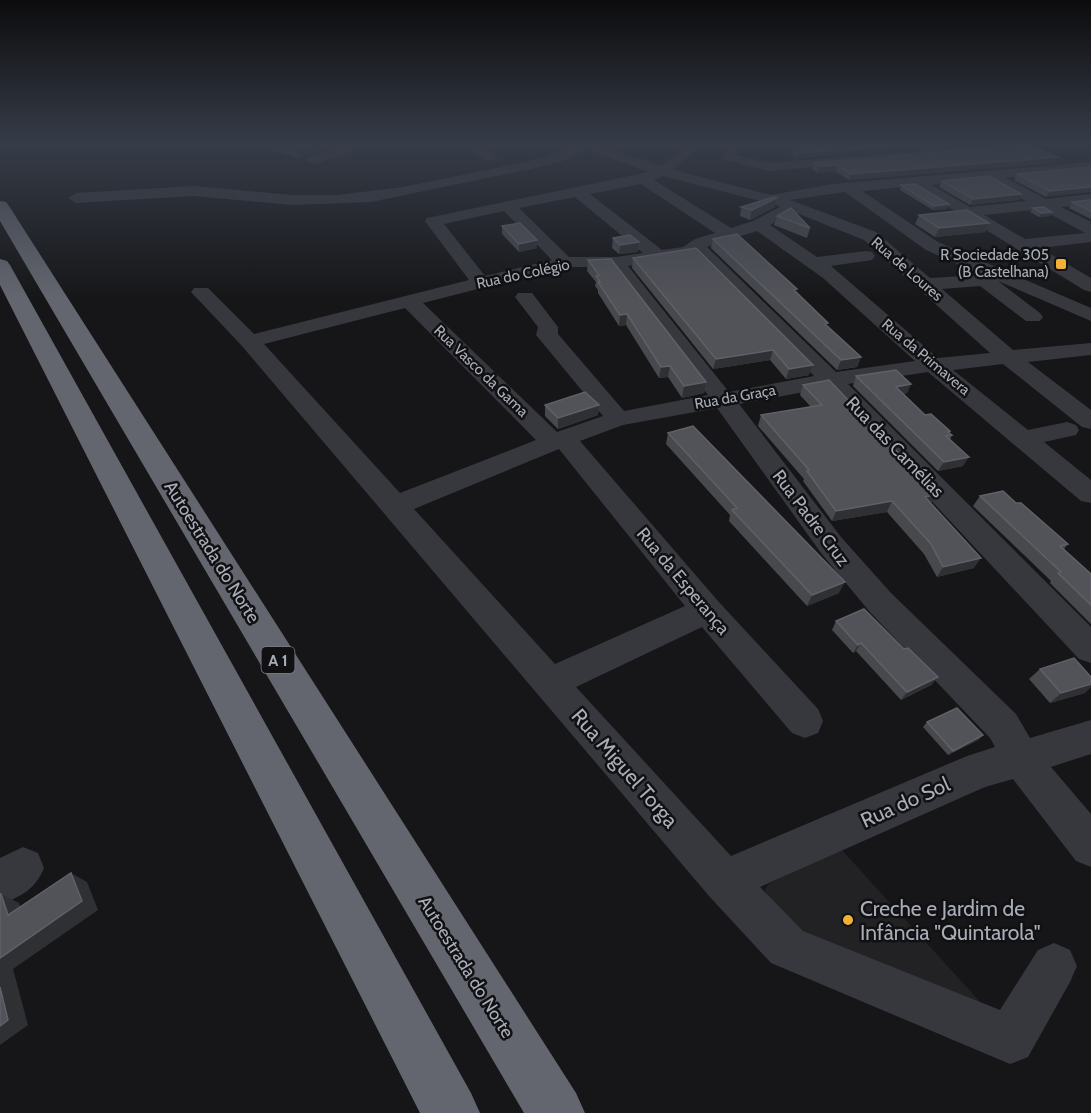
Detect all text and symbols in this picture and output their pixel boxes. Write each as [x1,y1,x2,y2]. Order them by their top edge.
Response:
street label: Rua de Loures [868,233,946,305]
place label: R Sociedade 305 (B Castelhana) [940,246,1049,281]
street label: Rua do Colégio [475,255,571,293]
marker: R Sociedade 305 (B Castelhana) [1054,257,1068,271]
street label: Rua da Primavera [878,315,974,400]
street label: Rua Vasco da Gama [430,321,532,421]
street label: Rua da Graça [693,381,778,413]
street label: Rua das Camélias [841,392,949,502]
street label: Rua Padre Cruz [768,466,855,571]
street label: Autoestrada do Norte [159,477,265,627]
street label: Rua da Esperança [632,523,734,639]
road number: A 1 [262,647,294,673]
street label: Rua Miguel Torga [567,703,683,833]
street label: Rua do Sol [857,771,953,833]
street label: Autoestrada do Norte [413,892,519,1042]
place label: Creche e Jardim de Infância "Quintarola" [860,896,1041,945]
marker: Creche e Jardim de Infância "Quintarola" [841,913,855,927]

